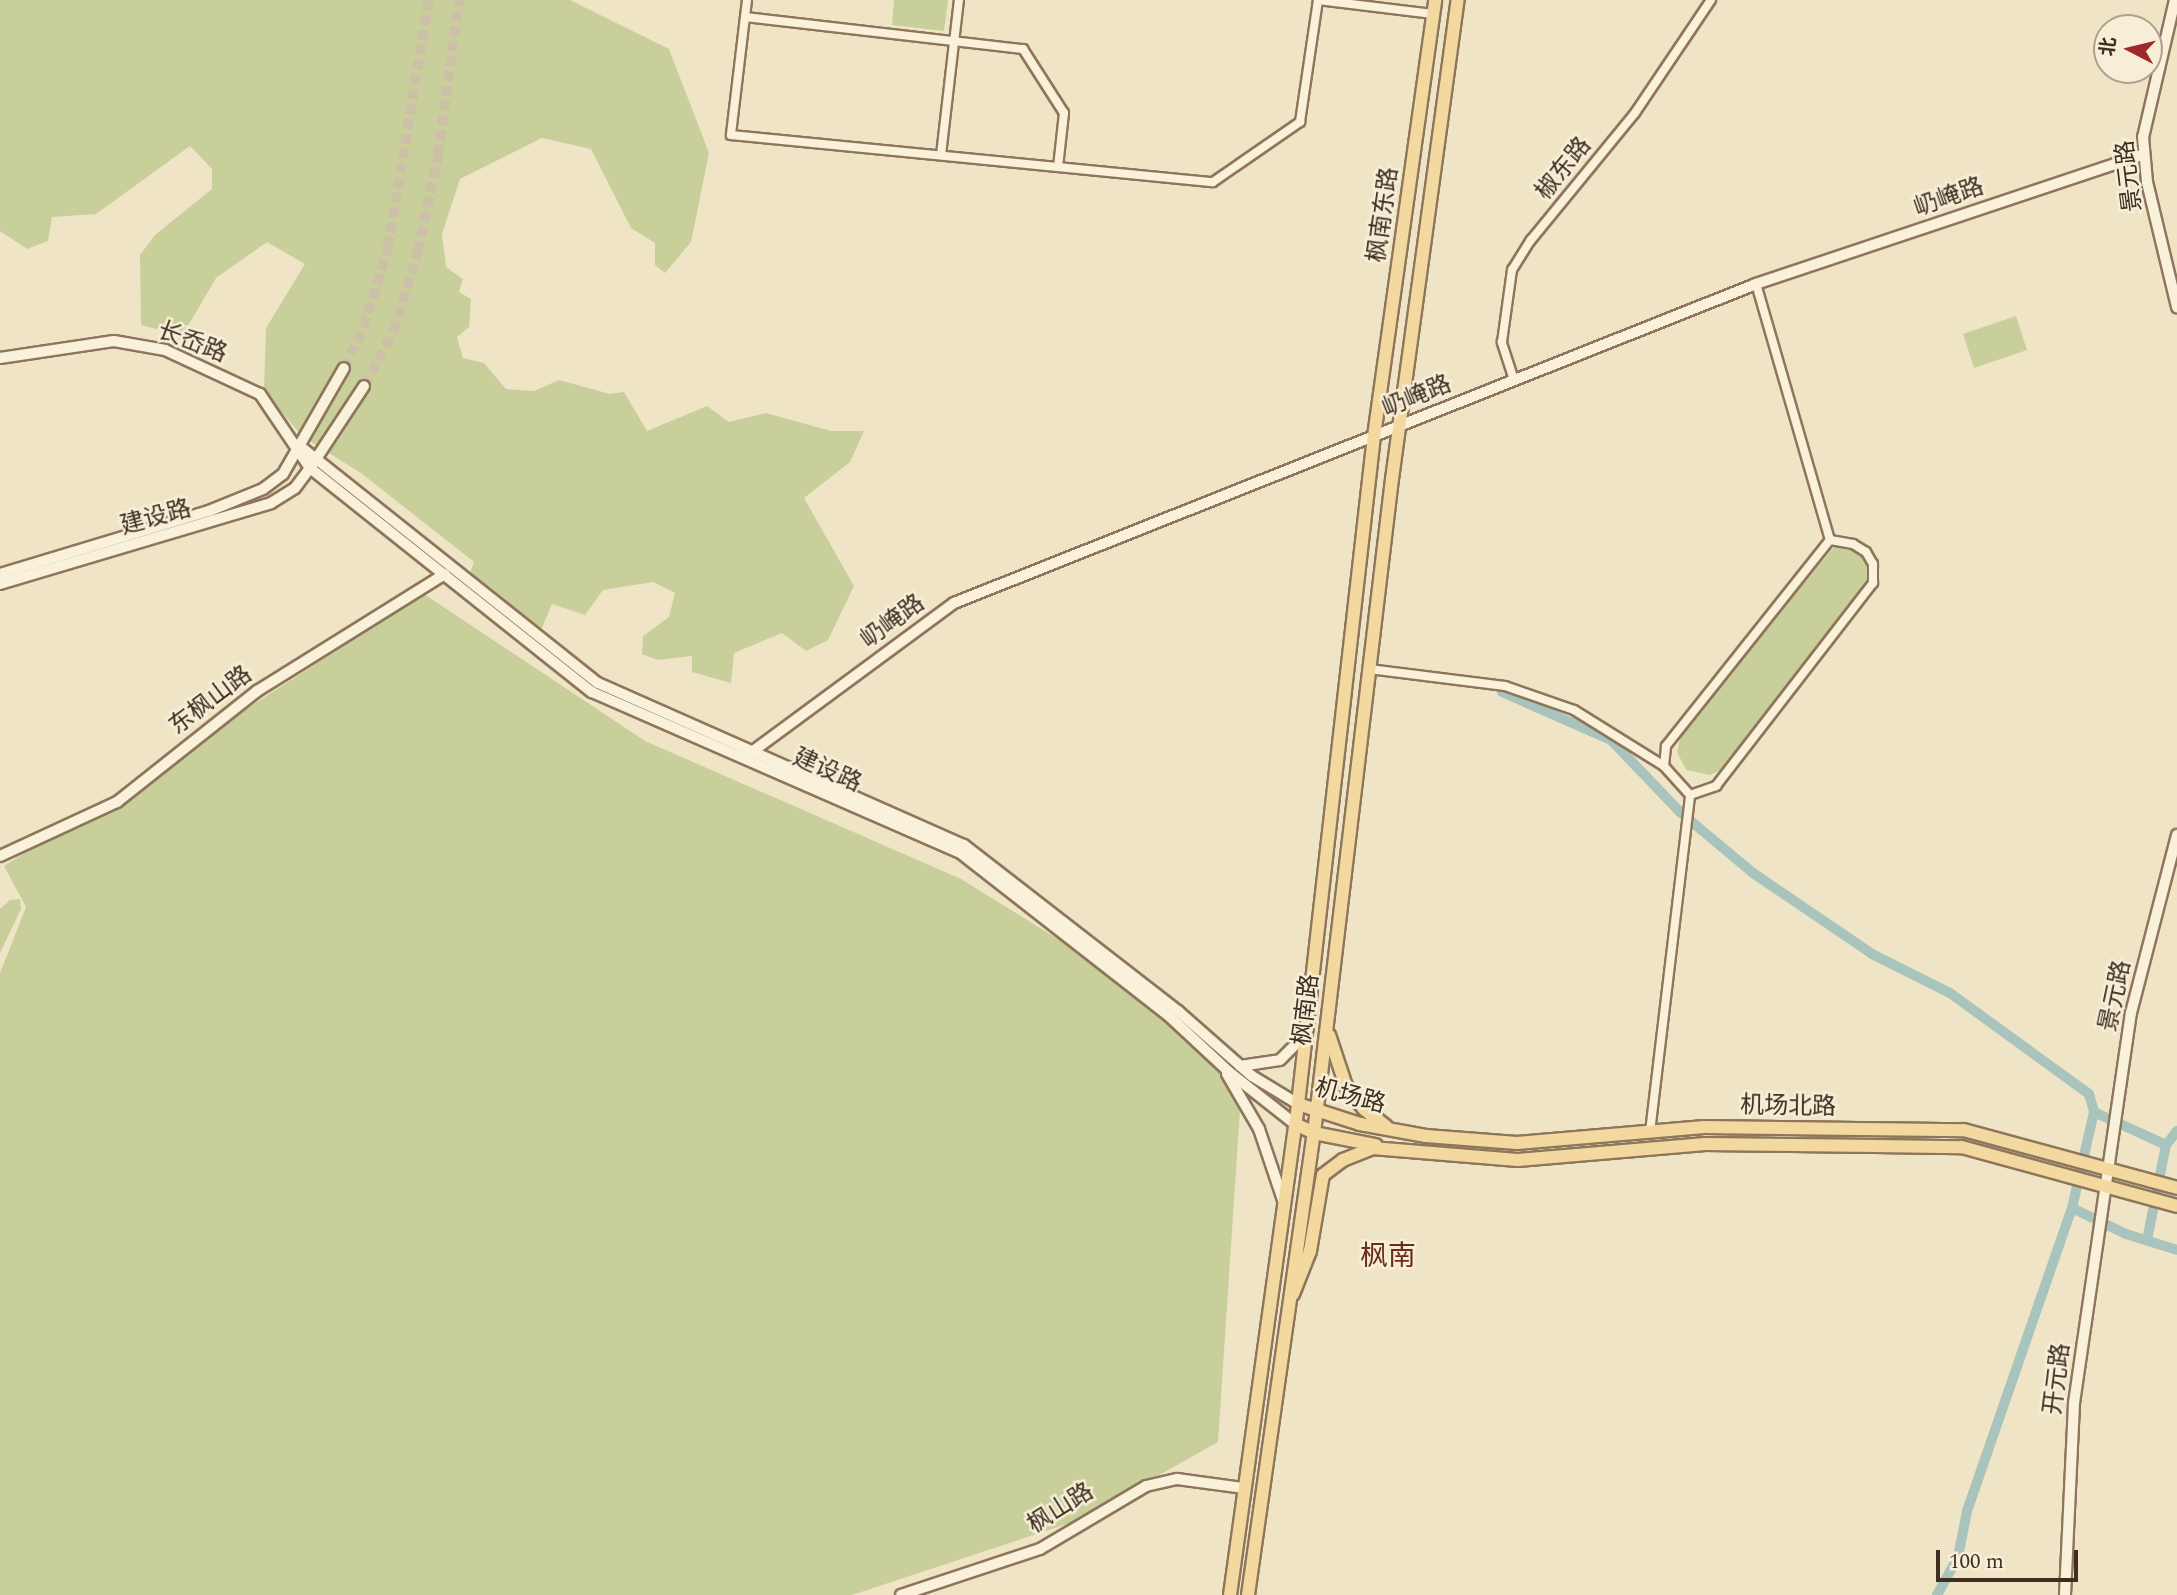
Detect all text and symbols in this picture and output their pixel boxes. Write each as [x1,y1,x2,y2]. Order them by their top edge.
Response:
north arrow [2093,14,2163,84]
text: 北 [2093,35,2124,58]
street label: 椒东路 [1530,132,1598,206]
street label: 景元路 [2111,139,2149,213]
street label: 枫南东路 [1363,165,1405,265]
street label: 屷崦路 [1910,173,1988,223]
street label: 长岙路 [153,317,231,369]
street label: 屷崦路 [1378,370,1456,424]
street label: 建设路 [117,495,195,541]
street label: 屷崦路 [855,589,931,655]
street label: 东枫山路 [164,661,258,741]
street label: 建设路 [788,743,866,799]
street label: 景元路 [2094,958,2138,1034]
street label: 枫南路 [1288,973,1326,1047]
street label: 机场路 [1311,1074,1389,1120]
street label: 机场北路 [1740,1092,1836,1122]
district label: 枫南 [1360,1240,1416,1274]
street label: 开元路 [2039,1342,2077,1416]
street label: 枫山路 [1023,1478,1099,1540]
scale bar [1939,1536,2081,1580]
text: 100 m [1949,1546,2004,1578]

